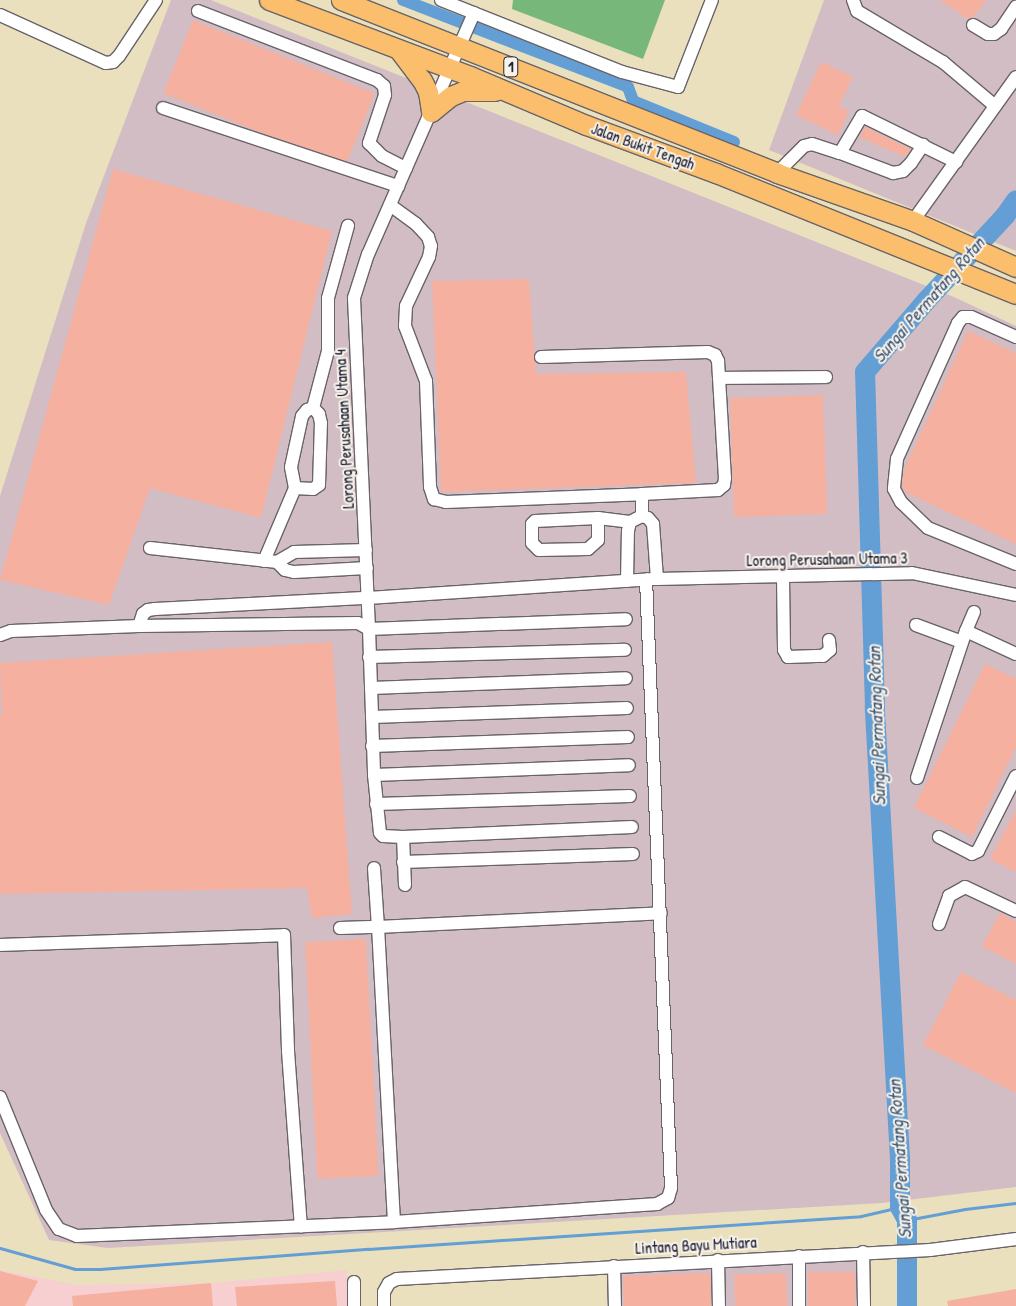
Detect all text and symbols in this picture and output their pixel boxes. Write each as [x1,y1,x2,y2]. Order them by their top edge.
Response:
road number: 1 [502,54,520,80]
street label: Jalan Bukit Tengah [589,118,697,174]
water label: Sungai Permatang Rotan [869,233,989,367]
street label: Lorong Perusahaan Utama 4 [330,349,358,509]
street label: Lorong Perusahaan Utama 3 [746,548,908,570]
water label: Sungai Permatang Rotan [863,646,891,806]
water label: Sungai Permatang Rotan [884,1079,916,1239]
street label: Lintang Bayu Mutiara [635,1232,757,1258]

